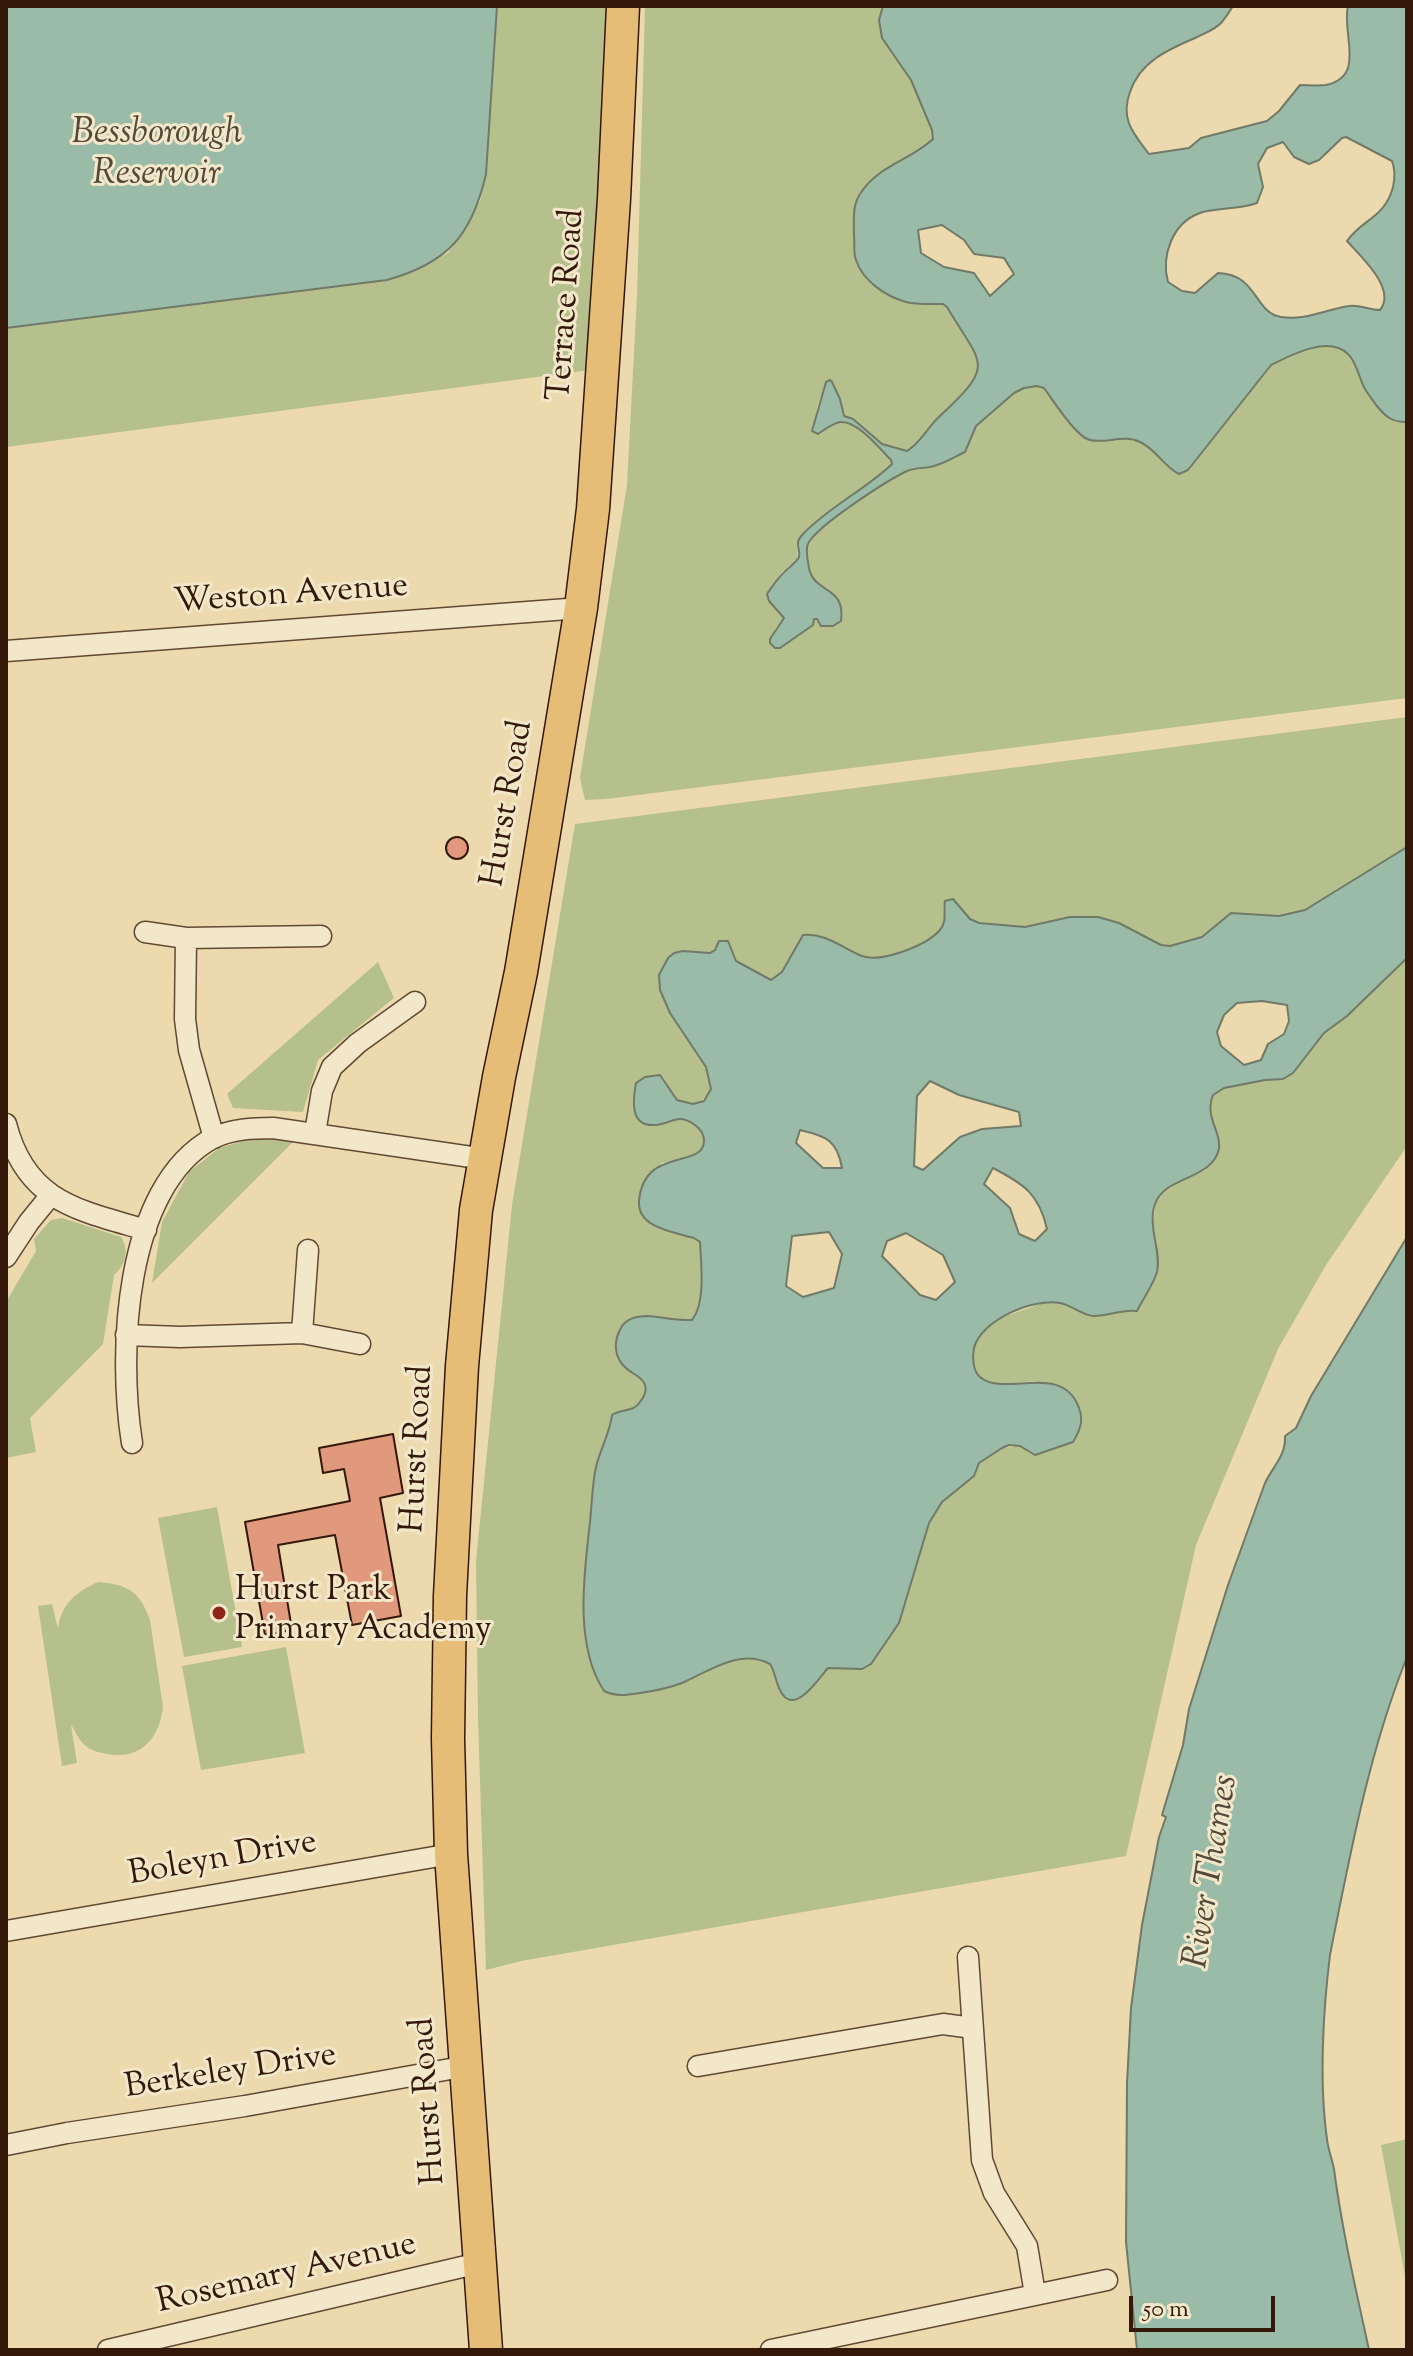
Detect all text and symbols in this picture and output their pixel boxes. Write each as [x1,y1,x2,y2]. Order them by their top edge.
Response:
water label: Bessborough Reservoir [72,114,242,199]
street label: Terrace Road [542,208,596,402]
street label: Weston Avenue [172,568,410,626]
street label: Hurst Road [475,718,545,890]
street label: Hurst Road [395,1364,445,1534]
place label: Hurst Park Primary Academy [235,1573,492,1652]
marker: Hurst Park Primary Academy [210,1604,228,1622]
water label: River Thames [1177,1772,1251,1972]
street label: Boleyn Drive [126,1824,320,1898]
street label: Hurst Road [405,2016,457,2186]
street label: Berkeley Drive [122,2037,340,2111]
street label: Rosemary Avenue [153,2226,421,2326]
scale bar [1133,2280,1279,2330]
text: 50 m [1143,2293,1189,2327]

